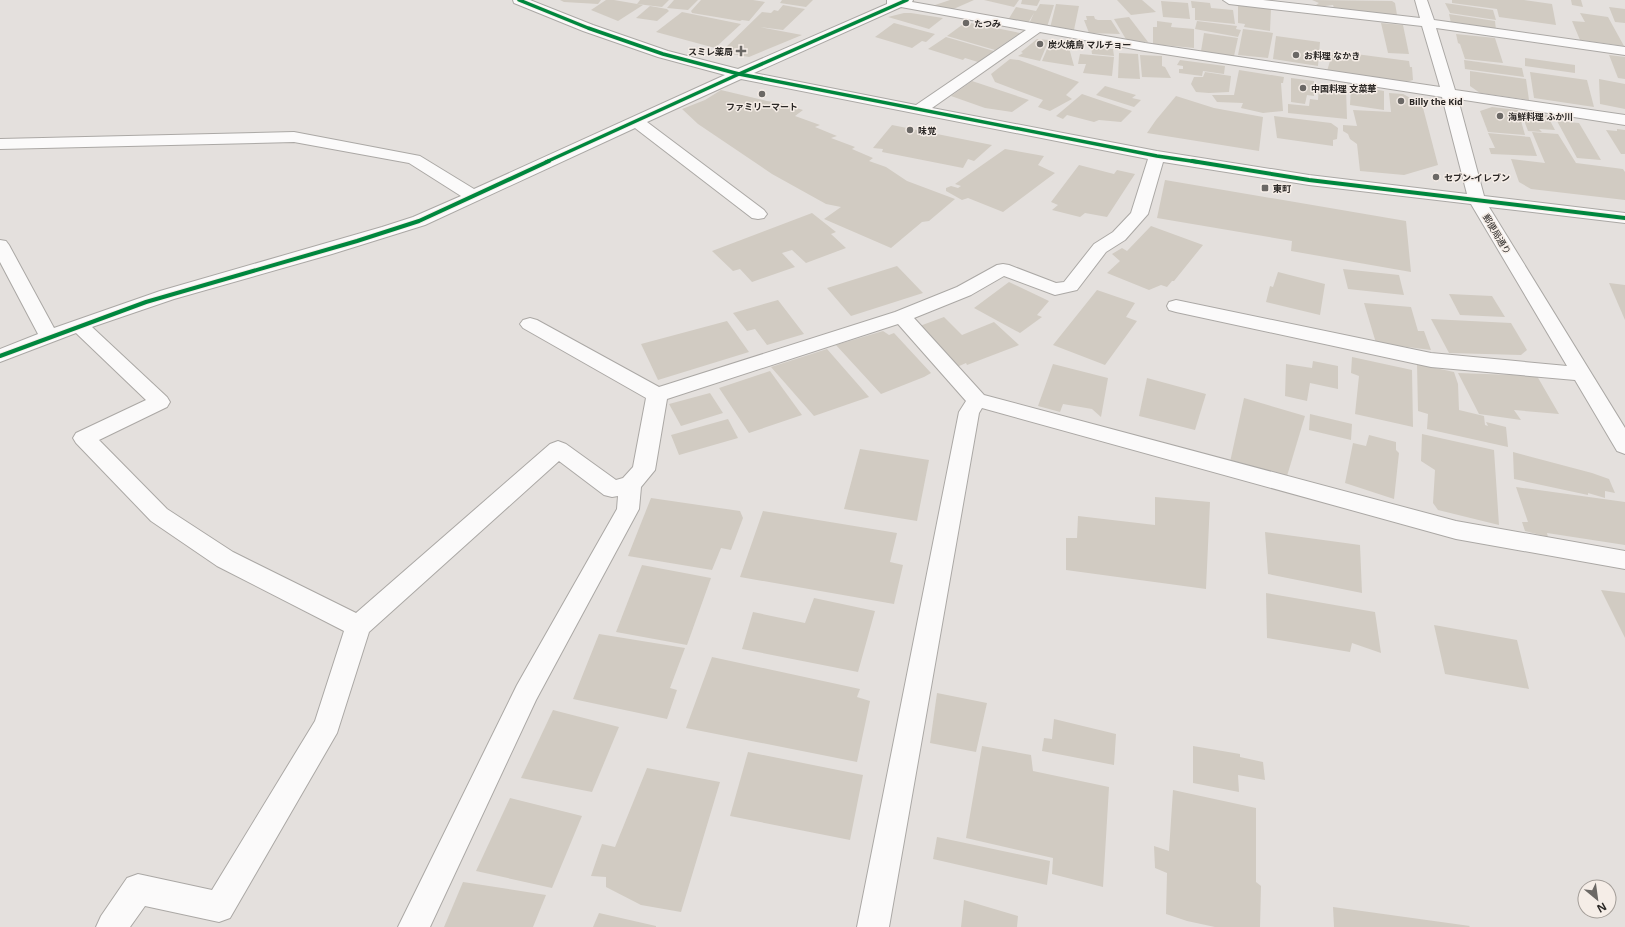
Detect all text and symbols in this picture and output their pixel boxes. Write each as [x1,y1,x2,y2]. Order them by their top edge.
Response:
place label: たつみ [974,17,1001,30]
marker: たつみ [961,18,971,28]
place label: 炭火焼鳥 マルチョー [1048,38,1131,51]
marker: 炭火焼鳥 マルチョー [1035,39,1045,49]
place label: スミレ薬局 [688,45,733,58]
marker: スミレ薬局 [736,46,746,56]
place label: お料理 なかき [1304,49,1360,62]
marker: お料理 なかき [1291,50,1301,60]
place label: 中国料理 文菜華 [1311,82,1376,95]
marker: 中国料理 文菜華 [1298,83,1308,93]
marker: ファミリーマート [757,89,767,99]
place label: Billy the Kid [1409,95,1463,108]
marker: Billy the Kid [1396,96,1406,106]
place label: ファミリーマート [726,100,798,113]
place label: 海鮮料理 ふか川 [1508,110,1573,123]
marker: 海鮮料理 ふか川 [1495,111,1505,121]
place label: 味覚 [918,124,937,137]
marker: 味覚 [905,125,915,135]
place label: セブン-イレブン [1444,171,1510,184]
marker: セブン-イレブン [1431,172,1441,182]
place label: 東町 [1273,182,1291,195]
marker: 東町 [1260,183,1270,193]
street label: 郵便局通り [1480,211,1514,257]
north arrow [1577,879,1617,919]
text: N [1595,899,1610,917]

